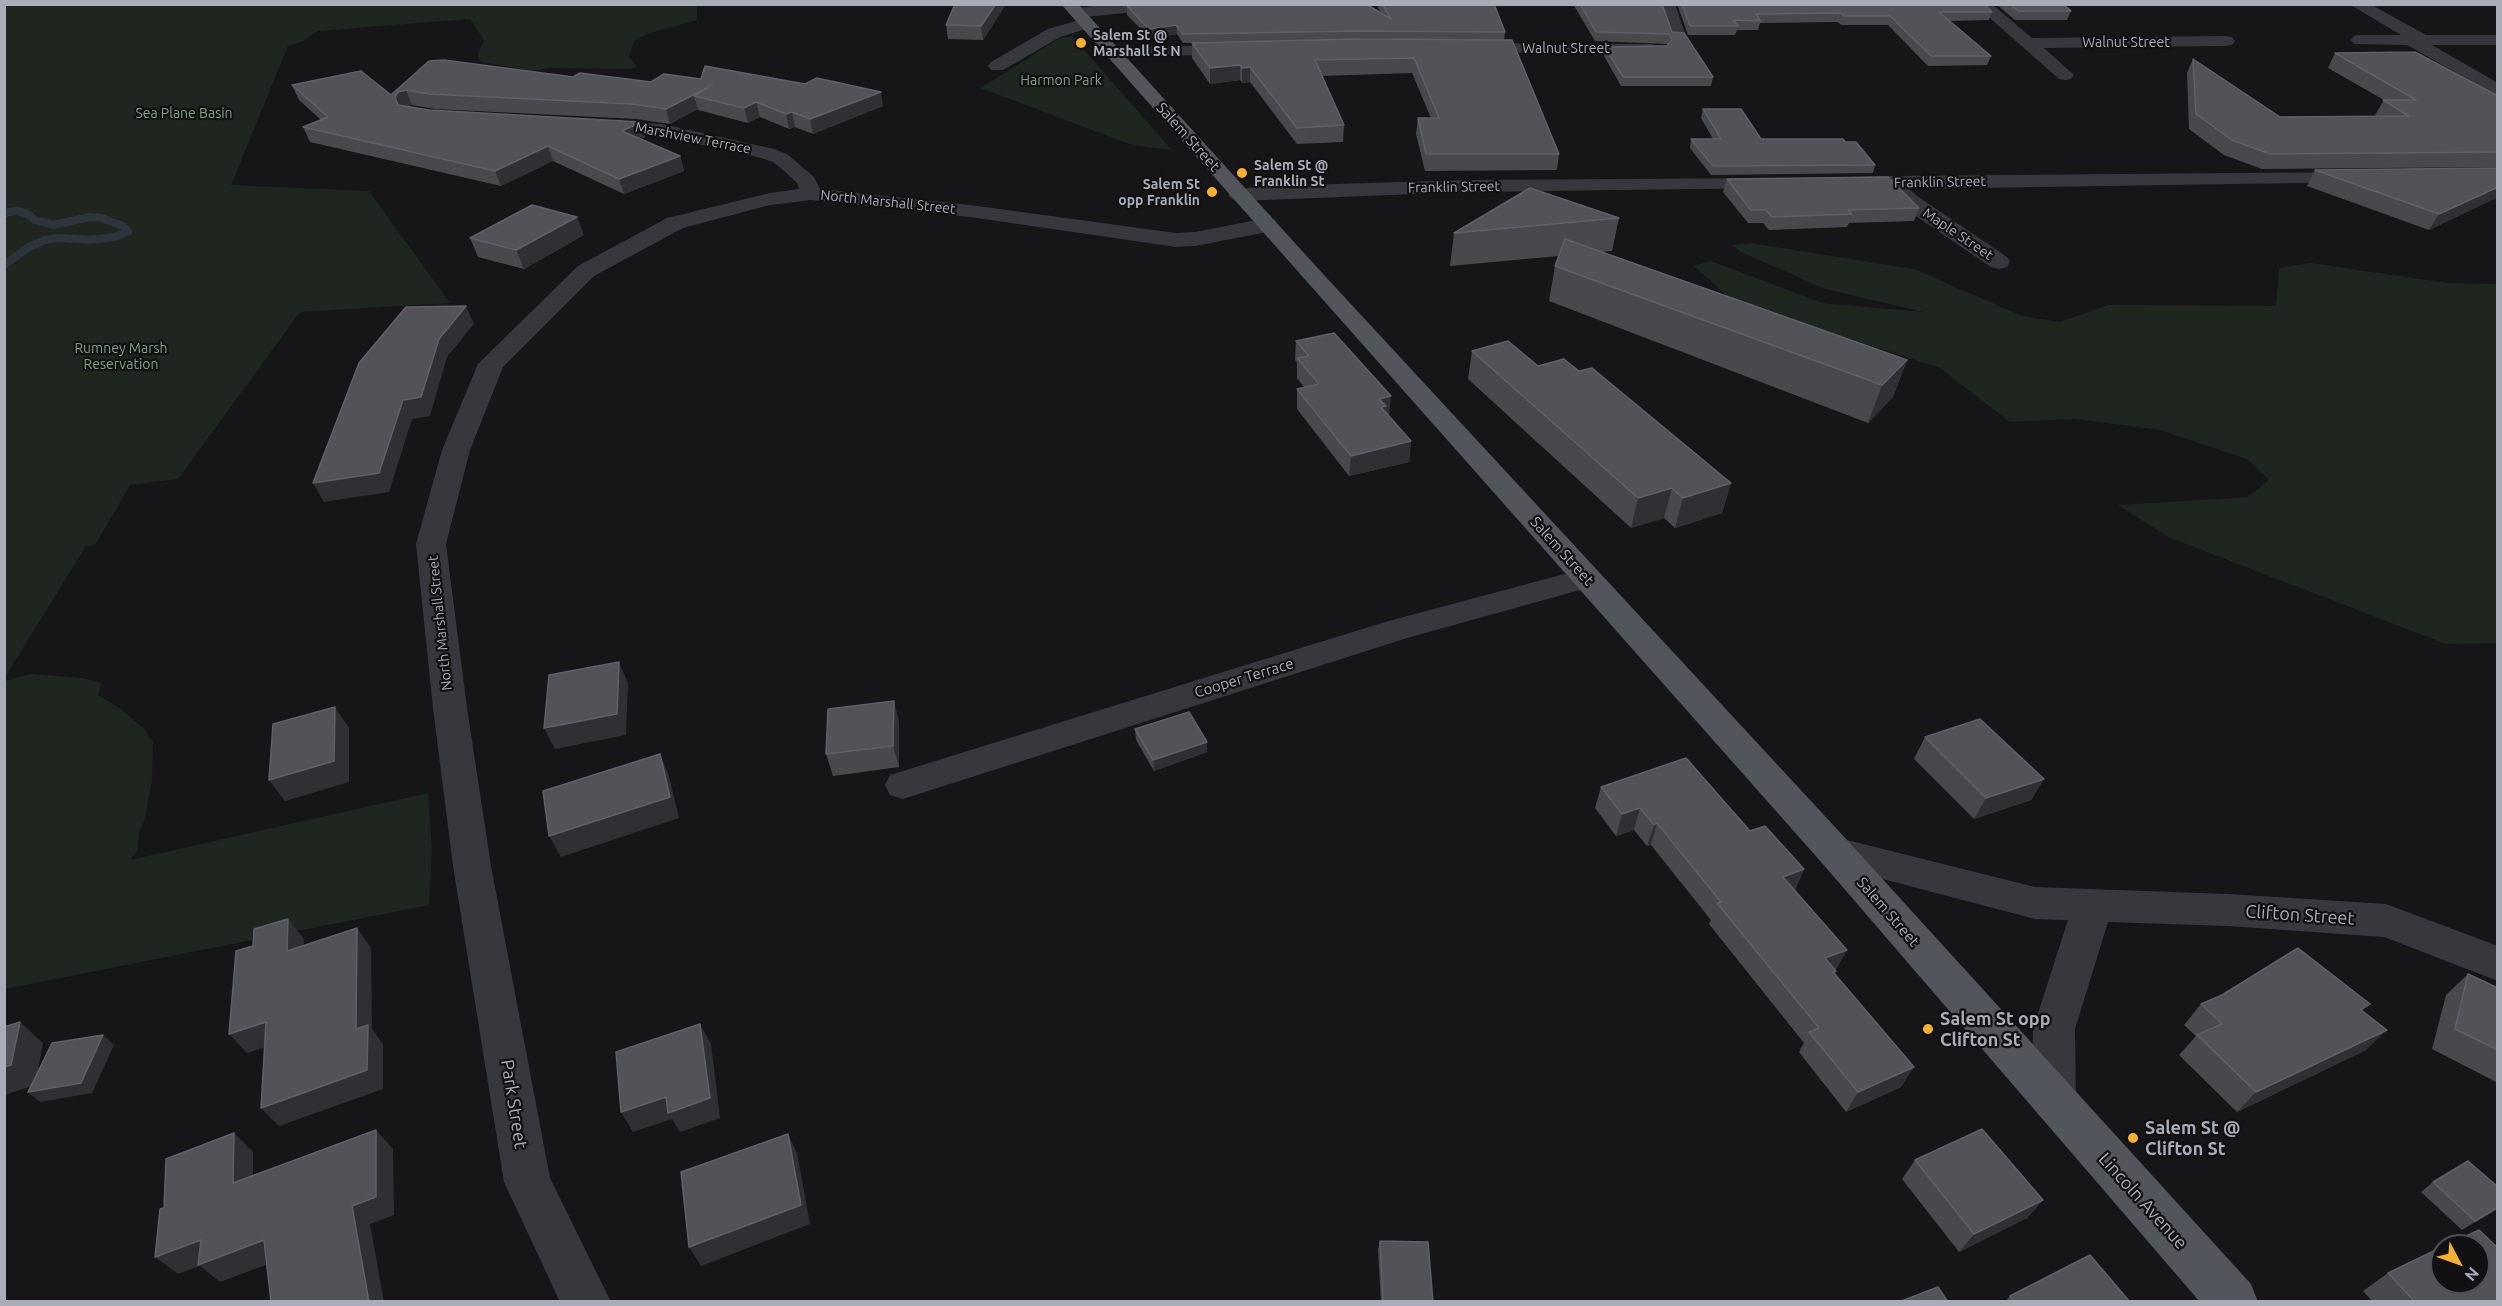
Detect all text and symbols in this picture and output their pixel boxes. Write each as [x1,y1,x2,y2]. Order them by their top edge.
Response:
place label: Salem St @ Marshall St N [1093,27,1181,60]
street label: Walnut Street [2082,34,2170,50]
marker: Salem St @ Marshall St N [1074,36,1088,50]
street label: Walnut Street [1522,40,1610,56]
park label: Harmon Park [1020,72,1102,88]
street label: Salem Street [1153,99,1223,175]
park label: Sea Plane Basin [135,105,233,121]
street label: Marshview Terrace [634,119,752,157]
place label: Salem St @ Franklin St [1254,157,1328,190]
marker: Salem St @ Franklin St [1235,166,1249,180]
street label: Franklin Street [1894,173,1986,191]
place label: Salem St opp Franklin [1118,176,1200,208]
street label: Franklin Street [1408,178,1500,196]
marker: Salem St opp Franklin [1205,185,1219,199]
street label: North Marshall Street [820,187,956,217]
street label: Maple Street [1920,204,1996,264]
park label: Rumney Marsh Reservation [74,340,168,372]
street label: Salem Street [1527,513,1597,589]
street label: North Marshall Street [425,555,455,691]
street label: Cooper Terrace [1192,654,1296,702]
street label: Salem Street [1853,874,1923,950]
street label: Clifton Street [2245,900,2355,930]
place label: Salem St opp Clifton St [1940,1008,2050,1050]
marker: Salem St opp Clifton St [1921,1022,1935,1036]
street label: Park Street [496,1058,532,1150]
place label: Salem St @ Clifton St [2145,1117,2240,1160]
marker: Salem St @ Clifton St [2126,1131,2140,1145]
street label: Lincoln Avenue [2094,1148,2192,1254]
north arrow [2430,1234,2490,1294]
text: N [2461,1264,2483,1285]

